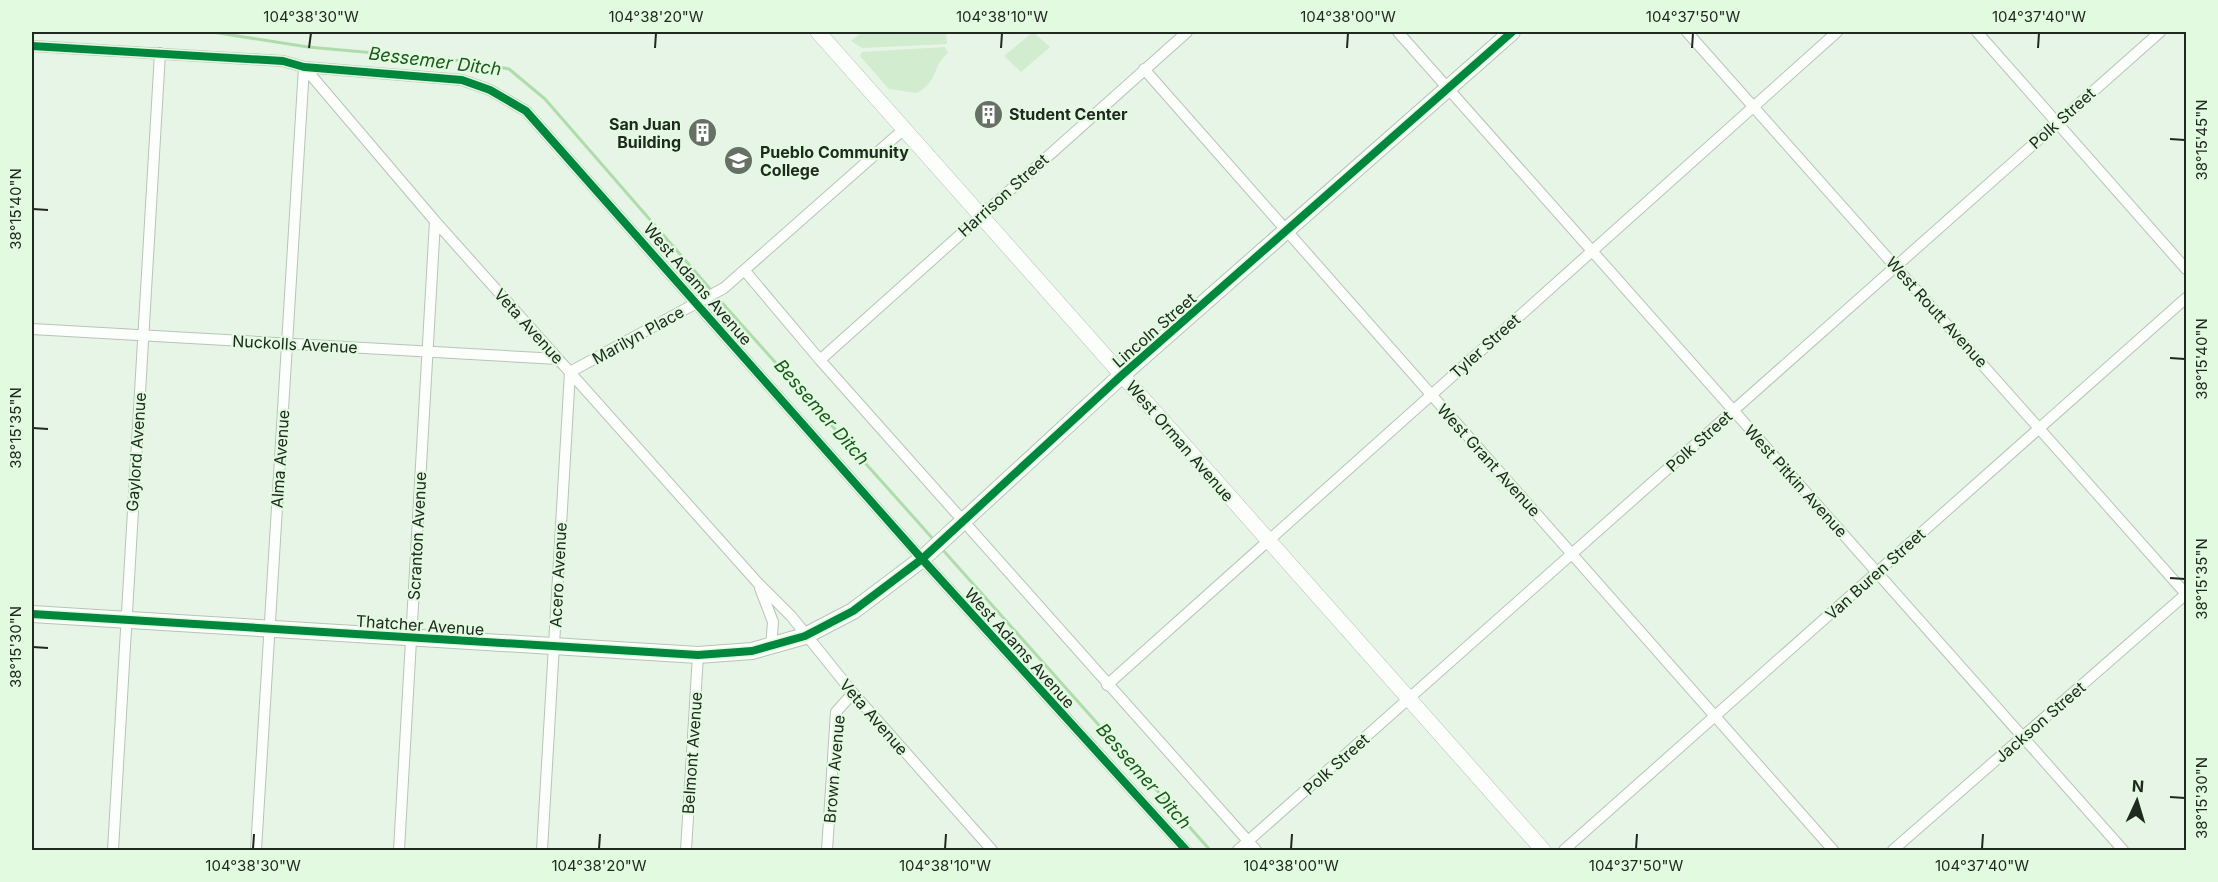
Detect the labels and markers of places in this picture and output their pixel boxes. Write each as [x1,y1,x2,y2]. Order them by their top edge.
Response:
building icon: Student Center [972,98,1004,130]
place label: Student Center [1009,104,1128,124]
place label: San Juan Building [609,114,681,152]
building icon: San Juan Building [686,117,718,149]
place label: Pueblo Community College [760,142,909,180]
school or university icon: Pueblo Community College [723,145,755,177]

